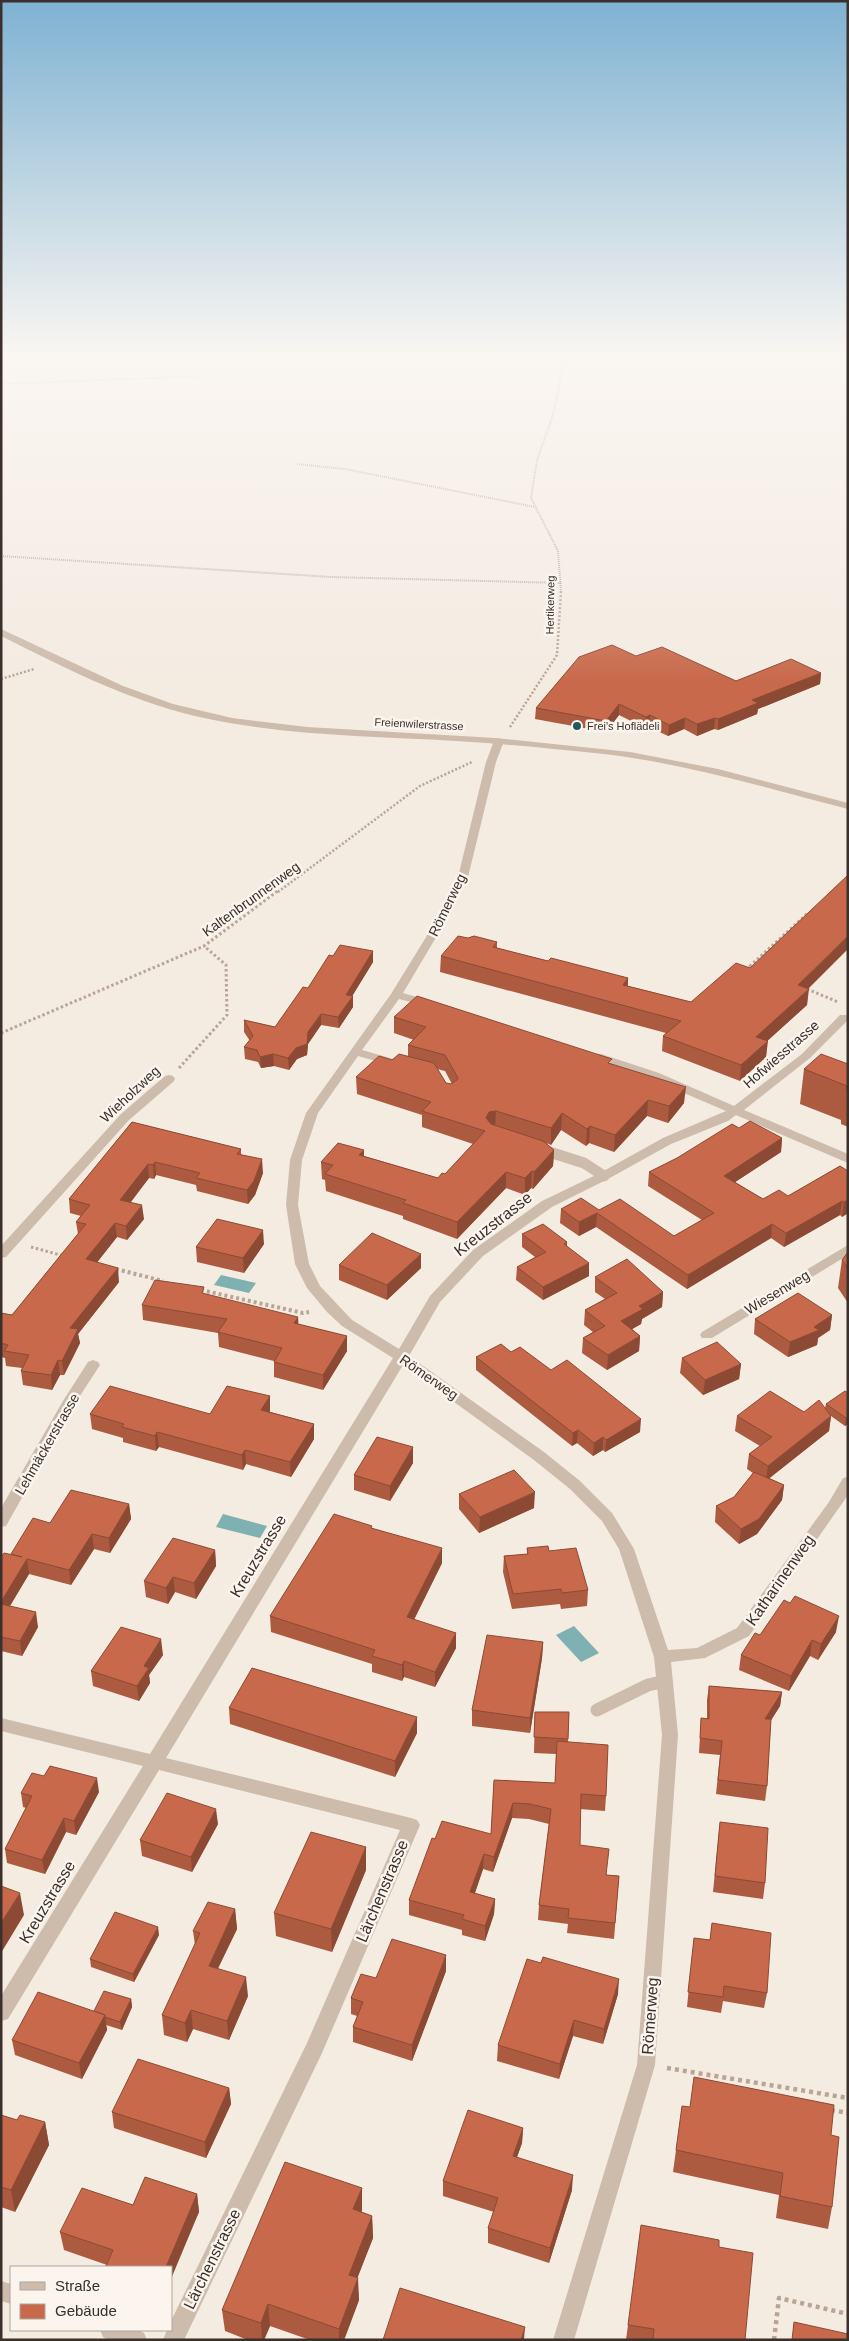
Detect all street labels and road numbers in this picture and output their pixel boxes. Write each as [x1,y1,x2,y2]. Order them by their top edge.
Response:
street label: Hertikerweg [543,576,557,634]
street label: Freienwilerstrasse [374,716,464,732]
street label: Kaltenbrunnenweg [199,858,303,940]
street label: Römerweg [425,871,469,939]
street label: Hofwiesstrasse [740,1017,822,1091]
street label: Wieholzweg [97,1062,163,1126]
street label: Kreuzstrasse [451,1189,535,1259]
street label: Wiesenweg [742,1267,812,1317]
street label: Römerweg [397,1351,461,1403]
street label: Lehmäckerstrasse [11,1390,83,1498]
street label: Kreuzstrasse [227,1512,289,1600]
street label: Katharinenweg [742,1531,818,1629]
street label: Lärchenstrasse [353,1837,411,1945]
street label: Kreuzstrasse [16,1858,78,1946]
street label: Römerweg [639,1977,661,2055]
street label: Lärchenstrasse [180,2206,244,2312]

